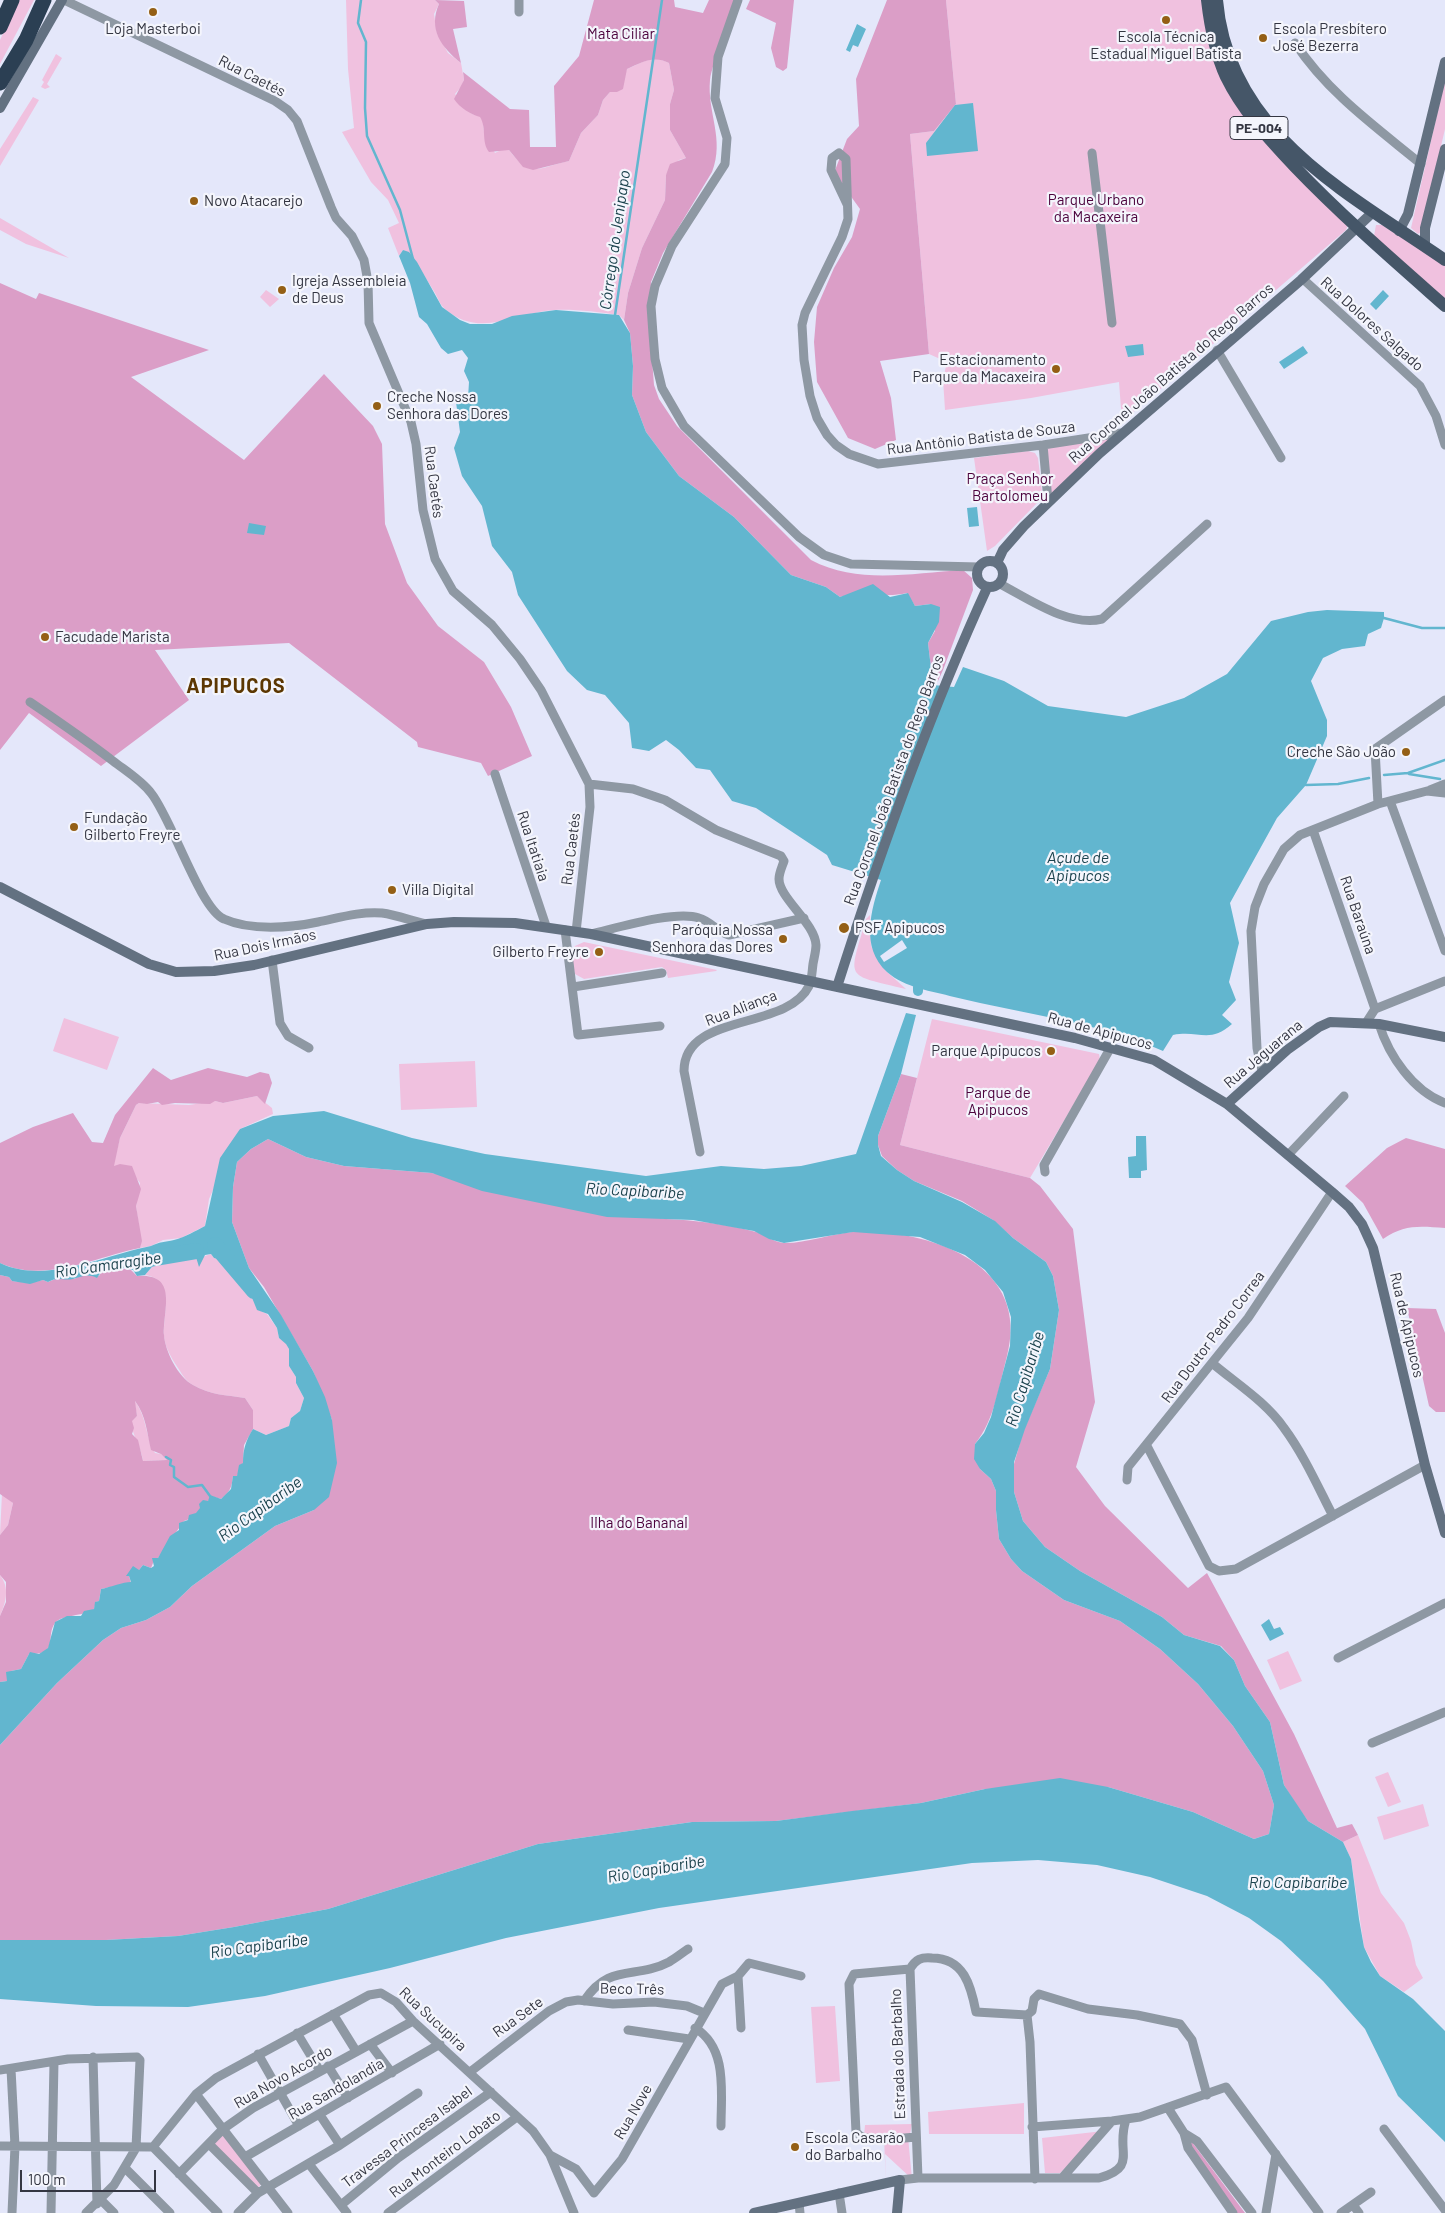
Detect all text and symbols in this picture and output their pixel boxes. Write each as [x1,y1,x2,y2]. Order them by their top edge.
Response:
marker: Loja Masterboi [147,6,159,18]
marker: Escola Técnica Estadual Miguel Batista [1160,14,1172,26]
place label: Loja Masterboi [105,20,201,38]
place label: Escola Presbítero José Bezerra [1273,20,1387,55]
park label: Mata Ciliar [587,25,655,43]
place label: Escola Técnica Estadual Miguel Batista [1090,28,1242,63]
marker: Escola Presbítero José Bezerra [1257,32,1269,44]
street label: Rua Caetés [216,51,288,101]
road number: PE-004 [1230,116,1288,140]
water label: Córrego do Jenipapo [596,169,634,311]
park label: Parque Urbano da Macaxeira [1048,191,1144,226]
place label: Novo Atacarejo [204,192,303,210]
marker: Novo Atacarejo [188,195,200,207]
place label: Igreja Assembleia de Deus [292,272,406,307]
street label: Rua Dolores Salgado [1317,273,1427,375]
street label: Rua Coronel João Batista do Rego Barros [1065,279,1277,467]
marker: Igreja Assembleia de Deus [276,284,288,296]
place label: Estacionamento Parque da Macaxeira [912,351,1046,386]
marker: Estacionamento Parque da Macaxeira [1050,363,1062,375]
place label: Creche Nossa Senhora das Dores [387,388,508,423]
marker: Creche Nossa Senhora das Dores [371,400,383,412]
street label: Rua Antônio Batista de Souza [886,418,1076,458]
street label: Rua Caetés [421,445,447,519]
park label: Praça Senhor Bartolomeu [967,470,1053,505]
place label: Facudade Marista [55,628,170,646]
marker: Facudade Marista [39,631,51,643]
street label: Rua Coronel João Batista do Rego Barros [840,652,948,908]
district label: APIPUCOS [185,674,287,698]
place label: Creche São João [1287,743,1396,761]
marker: Creche São João [1400,746,1412,758]
street label: Rua Itatiaia [513,808,553,884]
place label: Fundação Gilberto Freyre [84,809,180,844]
street label: Rua Caetés [558,812,584,886]
marker: Fundação Gilberto Freyre [68,821,80,833]
water label: Açude de Apipucos [1047,848,1109,886]
street label: Rua Baraúna [1336,873,1380,957]
place label: Villa Digital [402,881,474,899]
marker: Villa Digital [386,884,398,896]
place label: PSF Apipucos [855,919,945,937]
place label: Paróquia Nossa Senhora das Dores [652,921,773,956]
marker: PSF Apipucos [837,921,851,935]
street label: Rua Dois Irmãos [212,925,318,965]
marker: Paróquia Nossa Senhora das Dores [777,933,789,945]
place label: Gilberto Freyre [493,943,589,961]
marker: Gilberto Freyre [593,946,605,958]
street label: Rua Aliança [703,986,779,1030]
street label: Rua de Apipucos [1046,1008,1154,1054]
street label: Rua Jaguarana [1220,1016,1306,1092]
place label: Parque Apipucos [931,1042,1041,1060]
marker: Parque Apipucos [1045,1045,1057,1057]
park label: Parque de Apipucos [965,1084,1031,1119]
water label: Rio Capibaribe [585,1179,685,1203]
water label: Rio Camaragibe [54,1248,162,1282]
street label: Rua Doutor Pedro Correa [1158,1268,1268,1406]
street label: Rua de Apipucos [1386,1270,1428,1380]
water label: Rio Capibaribe [1001,1329,1049,1429]
water label: Rio Capibaribe [215,1472,305,1546]
park label: Ilha do Bananal [590,1514,688,1532]
water label: Rio Capibaribe [606,1851,706,1887]
water label: Rio Capibaribe [1249,1873,1347,1893]
water label: Rio Capibaribe [209,1930,309,1962]
street label: Beco Três [600,1979,664,1999]
street label: Rua Sucupira [396,1983,470,2055]
street label: Estrada do Barbalho [887,1988,909,2120]
street label: Rua Sete [489,1993,547,2041]
street label: Rua Novo Acordo [231,2042,335,2112]
street label: Rua Sandolandia [285,2054,387,2124]
street label: Rua Nove [610,2081,656,2143]
street label: Travessa Princesa Isabel [338,2082,476,2192]
street label: Rua Monteiro Lobato [386,2106,504,2202]
place label: Escola Casarão do Barbalho [805,2129,904,2164]
marker: Escola Casarão do Barbalho [789,2141,801,2153]
scale bar [22,2160,159,2192]
text: 100 m [28,2170,66,2188]

